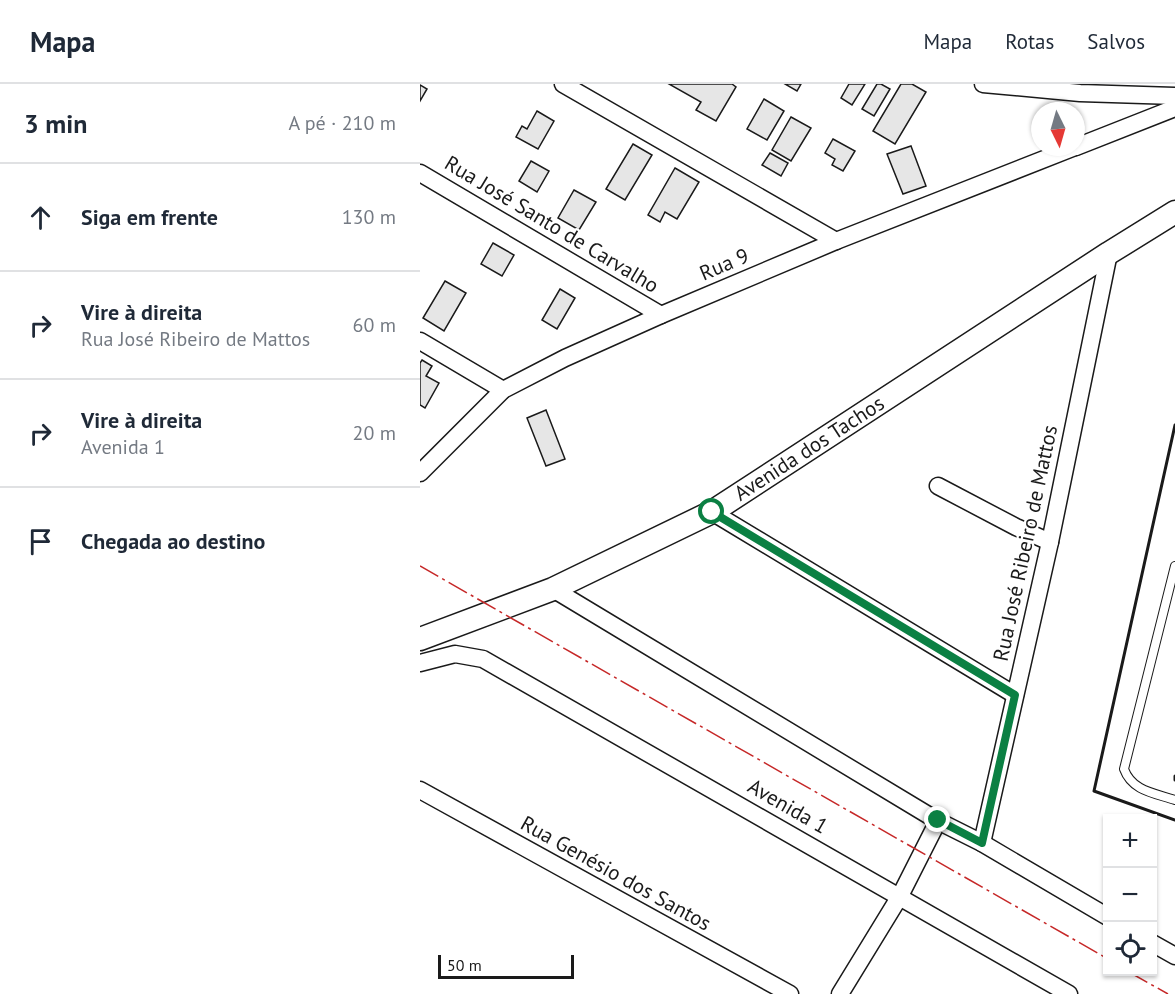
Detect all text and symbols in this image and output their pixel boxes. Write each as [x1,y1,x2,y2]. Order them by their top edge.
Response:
text: Mapa [30,23,95,60]
text: Mapa [923,28,972,55]
text: Rotas [1005,28,1054,55]
text: Salvos [1087,28,1145,55]
north arrow [1031,102,1085,156]
text: 3 min [24,107,87,140]
text: A pé · 210 m [289,110,396,136]
street label: Rua José Santo de Carvalho [440,149,664,299]
icon: ahead [24,201,57,234]
text: Siga em frente [81,203,218,231]
text: 130 m [342,204,396,230]
street label: Rua 9 [695,242,753,286]
text: Vire à direita [81,298,202,326]
icon: right [24,309,57,342]
text: 60 m [353,312,396,338]
text: Rua José Ribeiro de Mattos [81,326,310,352]
street label: Avenida dos Tachos [729,389,889,507]
text: Vire à direita [81,406,202,434]
icon: right [24,417,57,450]
text: 20 m [353,420,396,446]
street label: Rua José Ribeiro de Mattos [987,423,1063,663]
text: Avenida 1 [81,434,165,460]
route start [698,498,724,524]
icon: arrive [24,525,57,558]
text: Chegada ao destino [81,527,265,555]
street label: Avenida 1 [743,772,833,840]
route end [924,806,950,832]
street label: Rua Genésio dos Santos [516,809,716,937]
map controls [1103,814,1157,976]
button: + [1103,814,1157,868]
button: − [1103,868,1157,922]
button: locate [1103,922,1157,976]
scale bar [438,952,574,980]
text: 50 m [447,955,482,975]

